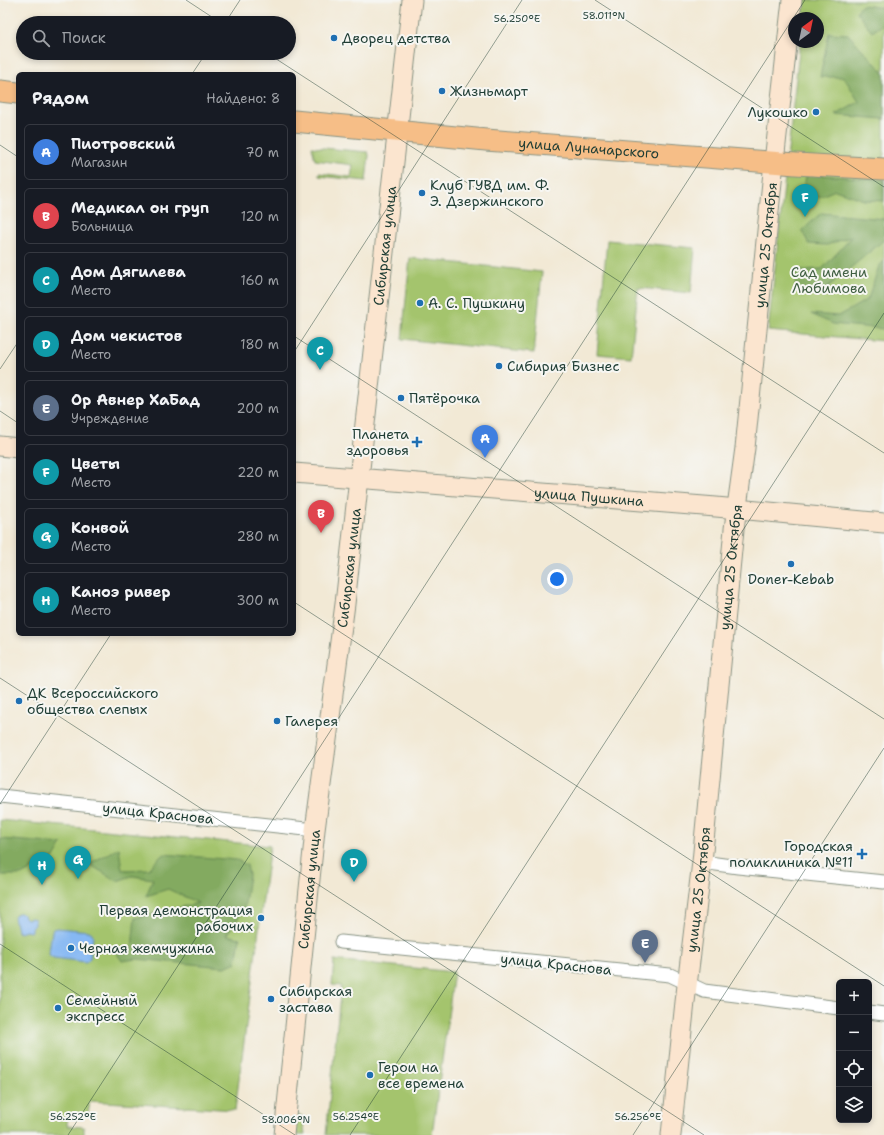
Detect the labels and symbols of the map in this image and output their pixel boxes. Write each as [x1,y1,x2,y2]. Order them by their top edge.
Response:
text: 58.011°N [583,9,625,22]
text: 56.250°E [494,12,540,25]
north arrow [788,12,824,48]
place label: Дворец детства [342,29,451,47]
marker: Дворец детства [329,33,339,43]
place label: Жизньмарт [450,82,529,100]
marker: Жизньмарт [437,86,447,96]
place label: Лукошко [747,103,808,121]
marker: Лукошко [811,107,821,117]
street label: улица Луначарского [518,134,660,162]
place label: Клуб ГУВД им. Ф. Э. Дзержинского [430,176,549,210]
street label: улица 25 Октября [750,181,781,309]
pin: F [792,184,818,217]
street label: Сибирская улица [369,185,400,307]
marker: Клуб ГУВД им. Ф. Э. Дзержинского [417,188,427,198]
park label: Сад имени Любимова [791,263,867,297]
place label: А. С. Пушкину [428,294,525,312]
marker: А. С. Пушкину [415,298,425,308]
pin: C [307,337,333,370]
place label: Сибирия Бизнес [507,357,619,375]
marker: Сибирия Бизнес [494,361,504,371]
place label: Пятёрочка [409,389,480,407]
marker: Пятёрочка [396,393,406,403]
place label: Планета здоровья [346,425,409,459]
pin: A [472,425,498,458]
marker: Планета здоровья [412,437,422,447]
street label: улица Пушкина [534,483,645,510]
pin: B [308,500,334,533]
street label: улица 25 Октября [715,503,746,631]
street label: Сибирская улица [333,507,365,629]
marker: Doner-Kebab [786,559,796,569]
your location [547,569,567,589]
place label: Doner-Kebab [748,570,834,588]
place label: ДК Всероссийского общества слепых [27,684,158,718]
marker: ДК Всероссийского общества слепых [14,696,24,706]
place label: Галерея [285,712,338,730]
marker: Галерея [272,716,282,726]
street label: улица Краснова [101,798,215,828]
street label: улица 25 Октября [682,826,714,953]
street label: Сибирская улица [294,828,324,950]
place label: Городская поликлиника №11 [729,837,853,871]
pin: G [65,846,91,879]
marker: Городская поликлиника №11 [856,848,868,860]
pin: D [341,849,367,882]
pin: H [29,852,55,885]
place label: Первая демонстрация рабочих [99,901,253,935]
marker: Первая демонстрация рабочих [256,913,266,923]
pin: E [632,930,658,963]
place label: Черная жемчужина [79,939,214,957]
marker: Черная жемчужина [66,943,76,953]
street label: улица Краснова [499,949,613,979]
place label: Сибирская застава [279,982,352,1016]
place label: Семейный экспресс [66,991,138,1025]
marker: Сибирская застава [266,994,276,1004]
marker: Семейный экспресс [53,1003,63,1013]
place label: Герои на все времена [378,1058,464,1092]
marker: Герои на все времена [365,1070,375,1080]
text: 56.252°E [50,1110,96,1123]
text: 56.254°E [333,1110,379,1123]
text: 56.256°E [615,1110,661,1123]
text: 58.006°N [262,1113,310,1126]

